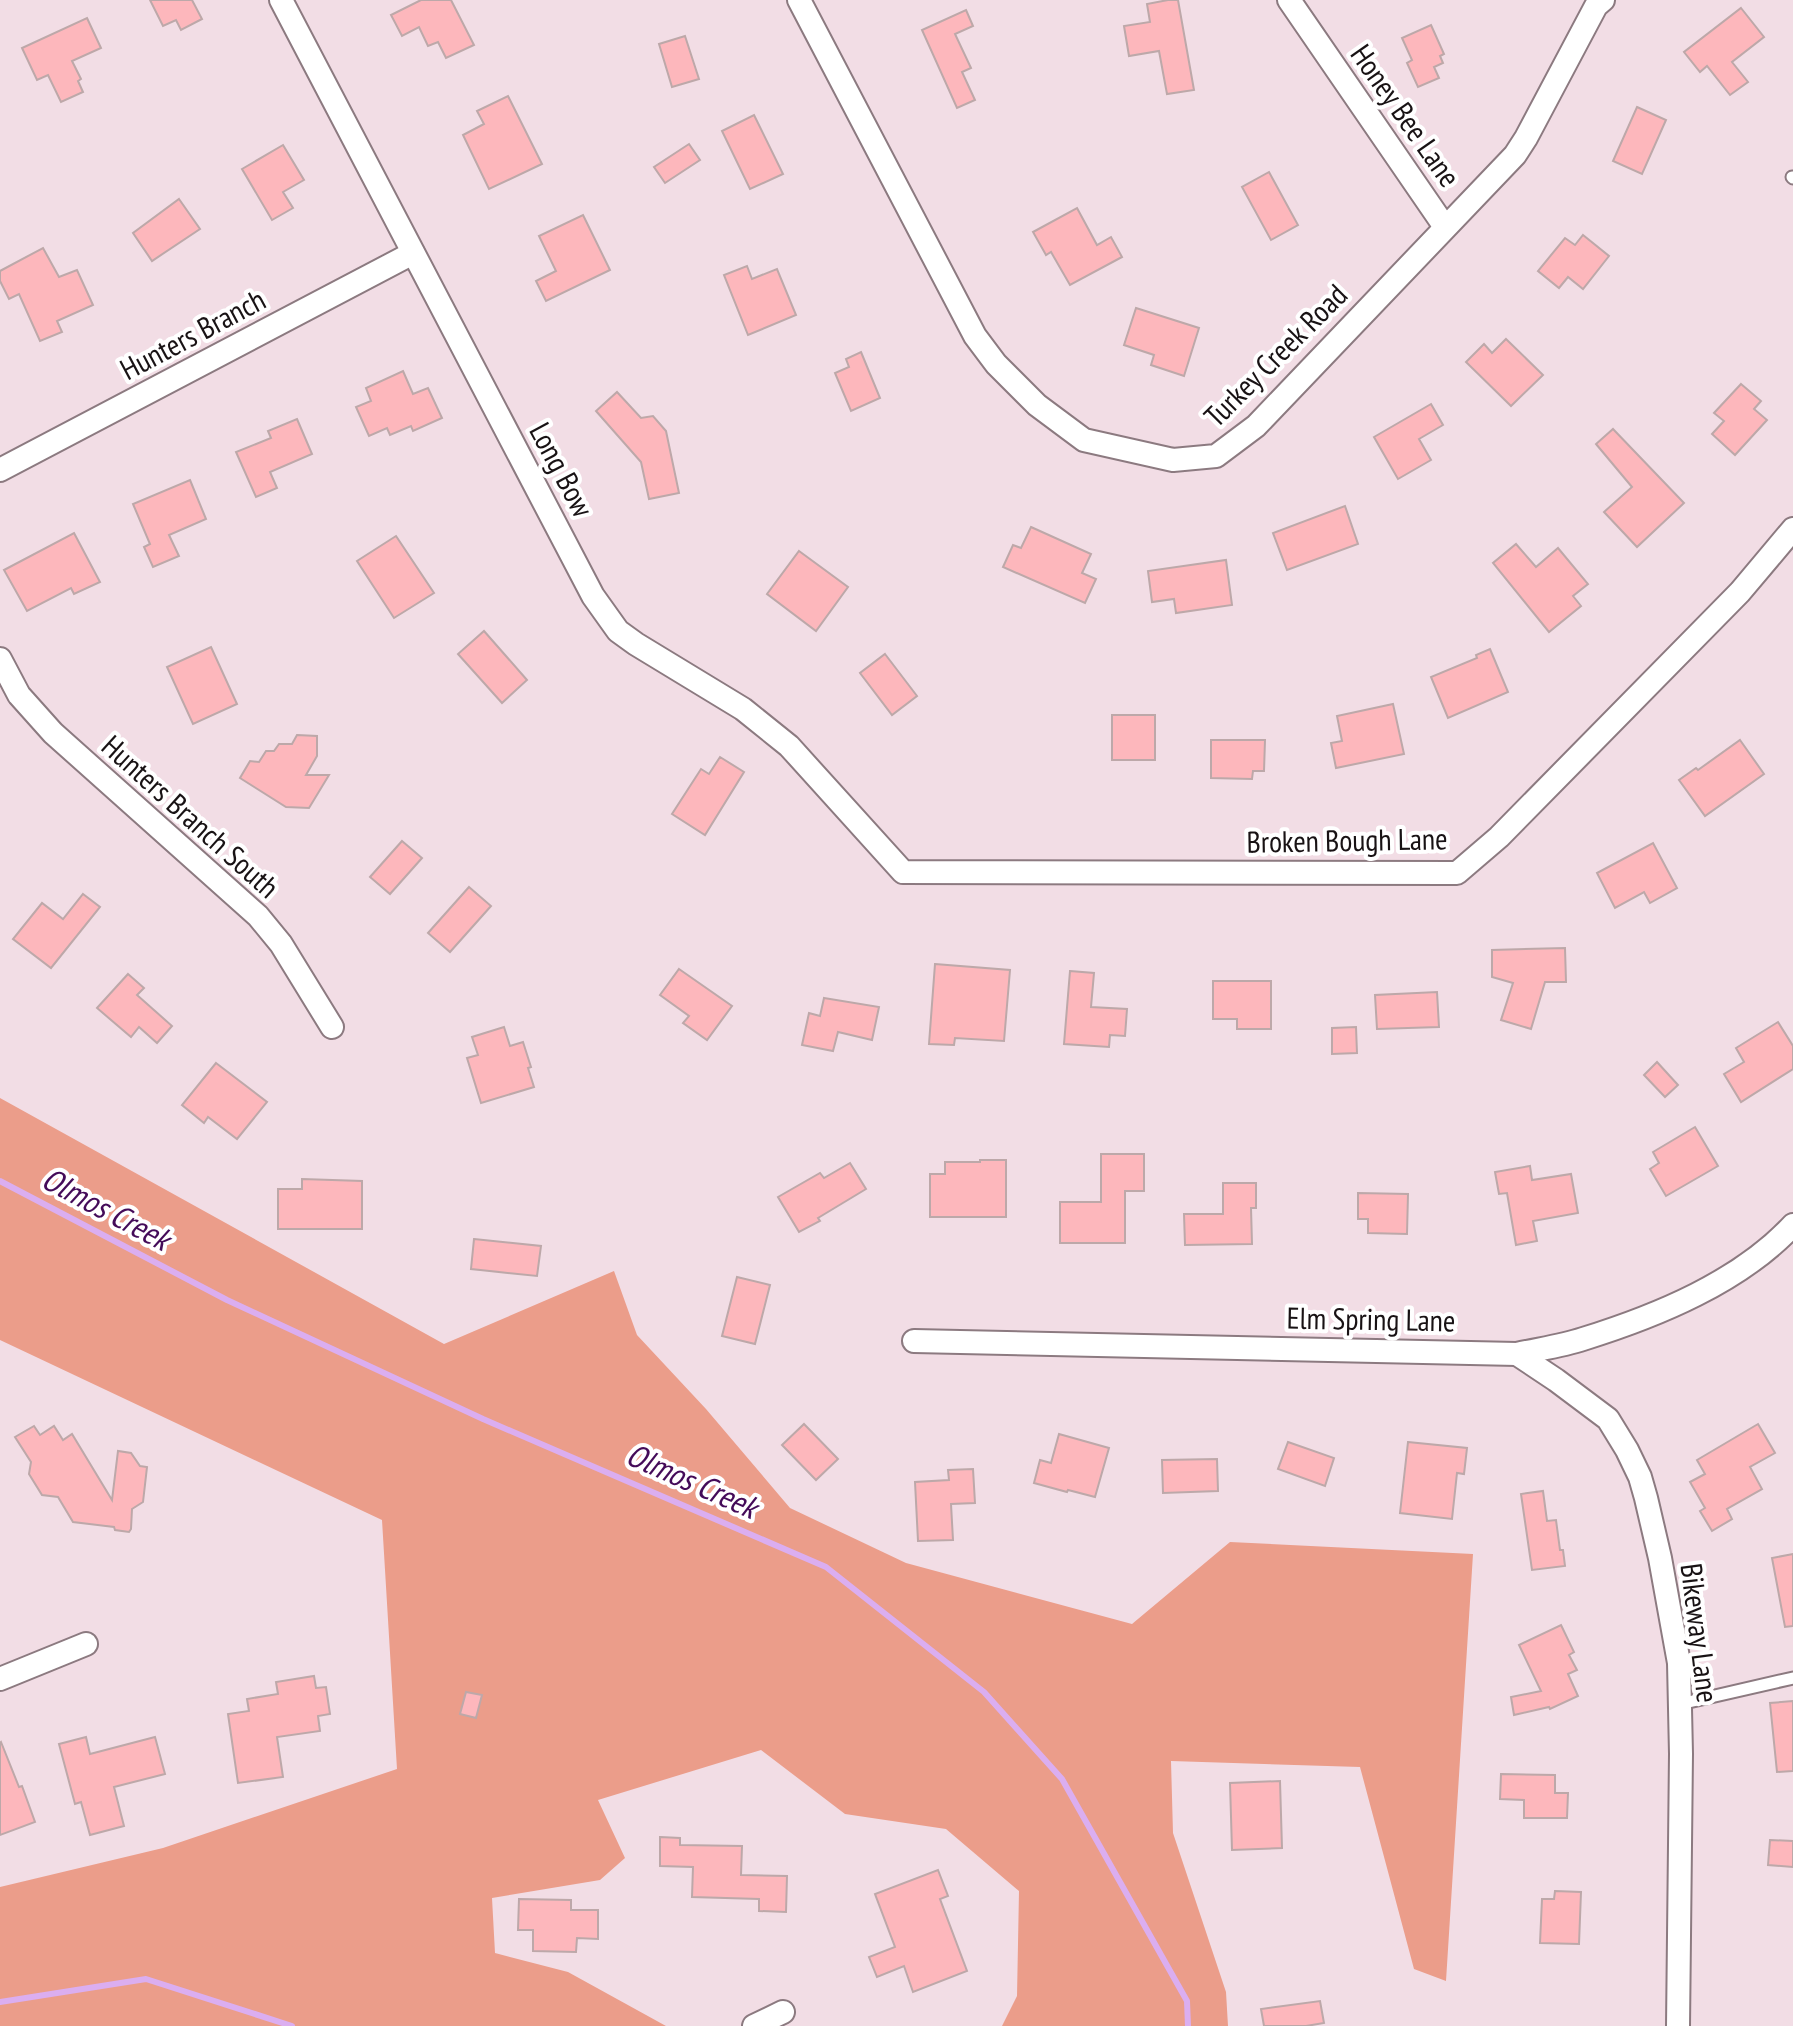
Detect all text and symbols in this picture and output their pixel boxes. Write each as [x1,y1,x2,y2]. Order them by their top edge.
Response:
street label: Honey Bee Lane [1343,36,1470,194]
street label: Turkey Creek Road [1195,275,1355,435]
street label: Hunters Branch [113,279,272,388]
street label: Long Bow [521,416,603,523]
street label: Hunters Branch South [94,726,288,906]
street label: Broken Bough Lane [1246,818,1448,861]
water label: Olmos Creek [35,1157,181,1261]
street label: Elm Spring Lane [1286,1298,1456,1339]
water label: Olmos Creek [620,1433,768,1529]
street label: Bikeway Lane [1673,1561,1728,1705]

